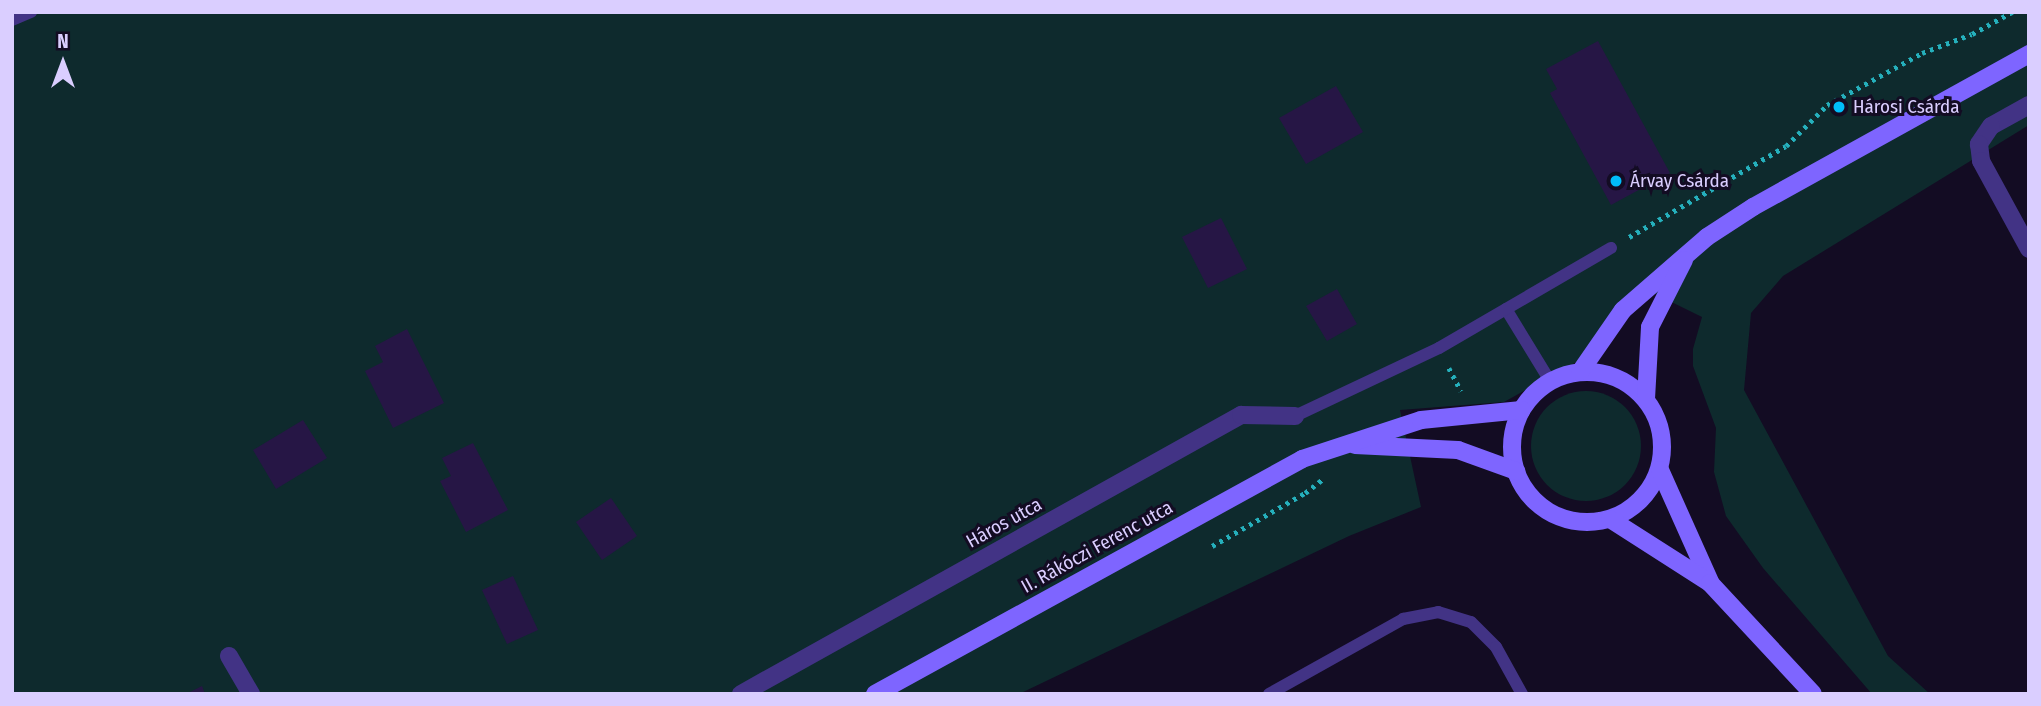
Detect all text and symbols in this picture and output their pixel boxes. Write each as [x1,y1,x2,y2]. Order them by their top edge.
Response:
north arrow [28,28,98,98]
text: N [57,30,69,53]
place label: Hárosi Csárda [1853,96,1960,118]
marker: Hárosi Csárda [1831,99,1847,115]
place label: Árvay Csárda [1630,170,1729,192]
marker: Árvay Csárda [1608,173,1624,189]
street label: Háros utca [962,493,1046,553]
street label: II. Rákóczi Ferenc utca [1017,496,1177,598]

